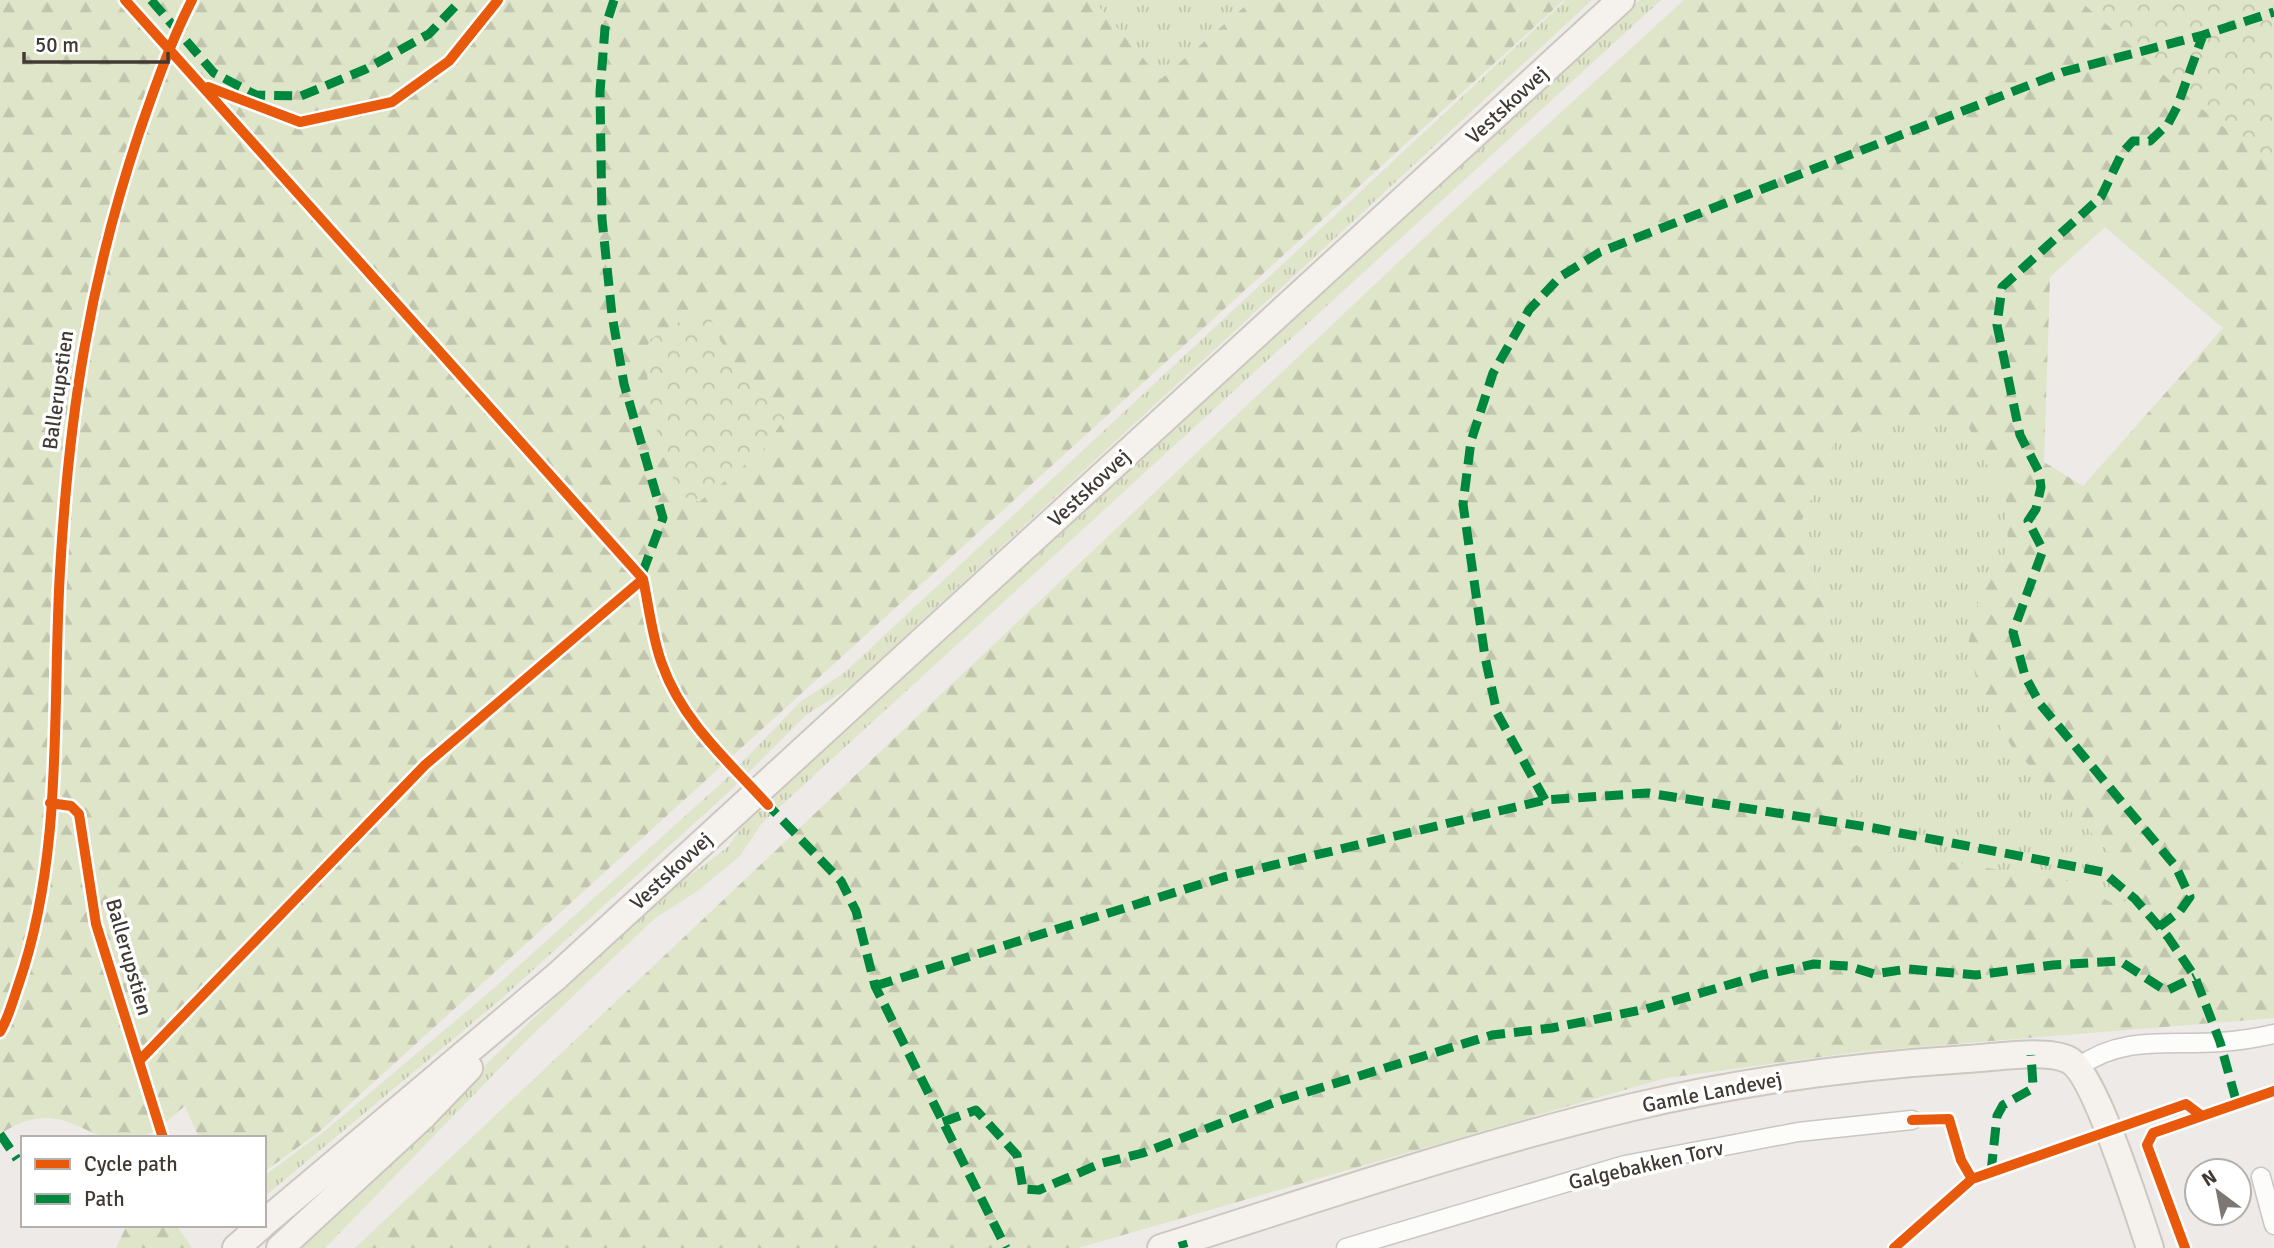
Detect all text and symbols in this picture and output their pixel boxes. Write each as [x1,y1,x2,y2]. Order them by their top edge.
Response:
scale bar [24,21,168,65]
text: 50 m [35,32,79,58]
street label: Vestskovvej [1460,60,1554,150]
street label: Ballerupstien [37,329,79,451]
street label: Vestskovvej [1042,443,1136,533]
street label: Vestskovvej [624,826,718,916]
street label: Ballerupstien [100,896,158,1018]
street label: Gamle Landevej [1640,1066,1784,1118]
street label: Galgebakken Torv [1566,1134,1726,1195]
legend [21,1136,266,1227]
text: Cycle path [84,1151,178,1177]
north arrow [2183,1157,2253,1227]
text: N [2198,1165,2221,1192]
text: Path [84,1186,125,1212]

